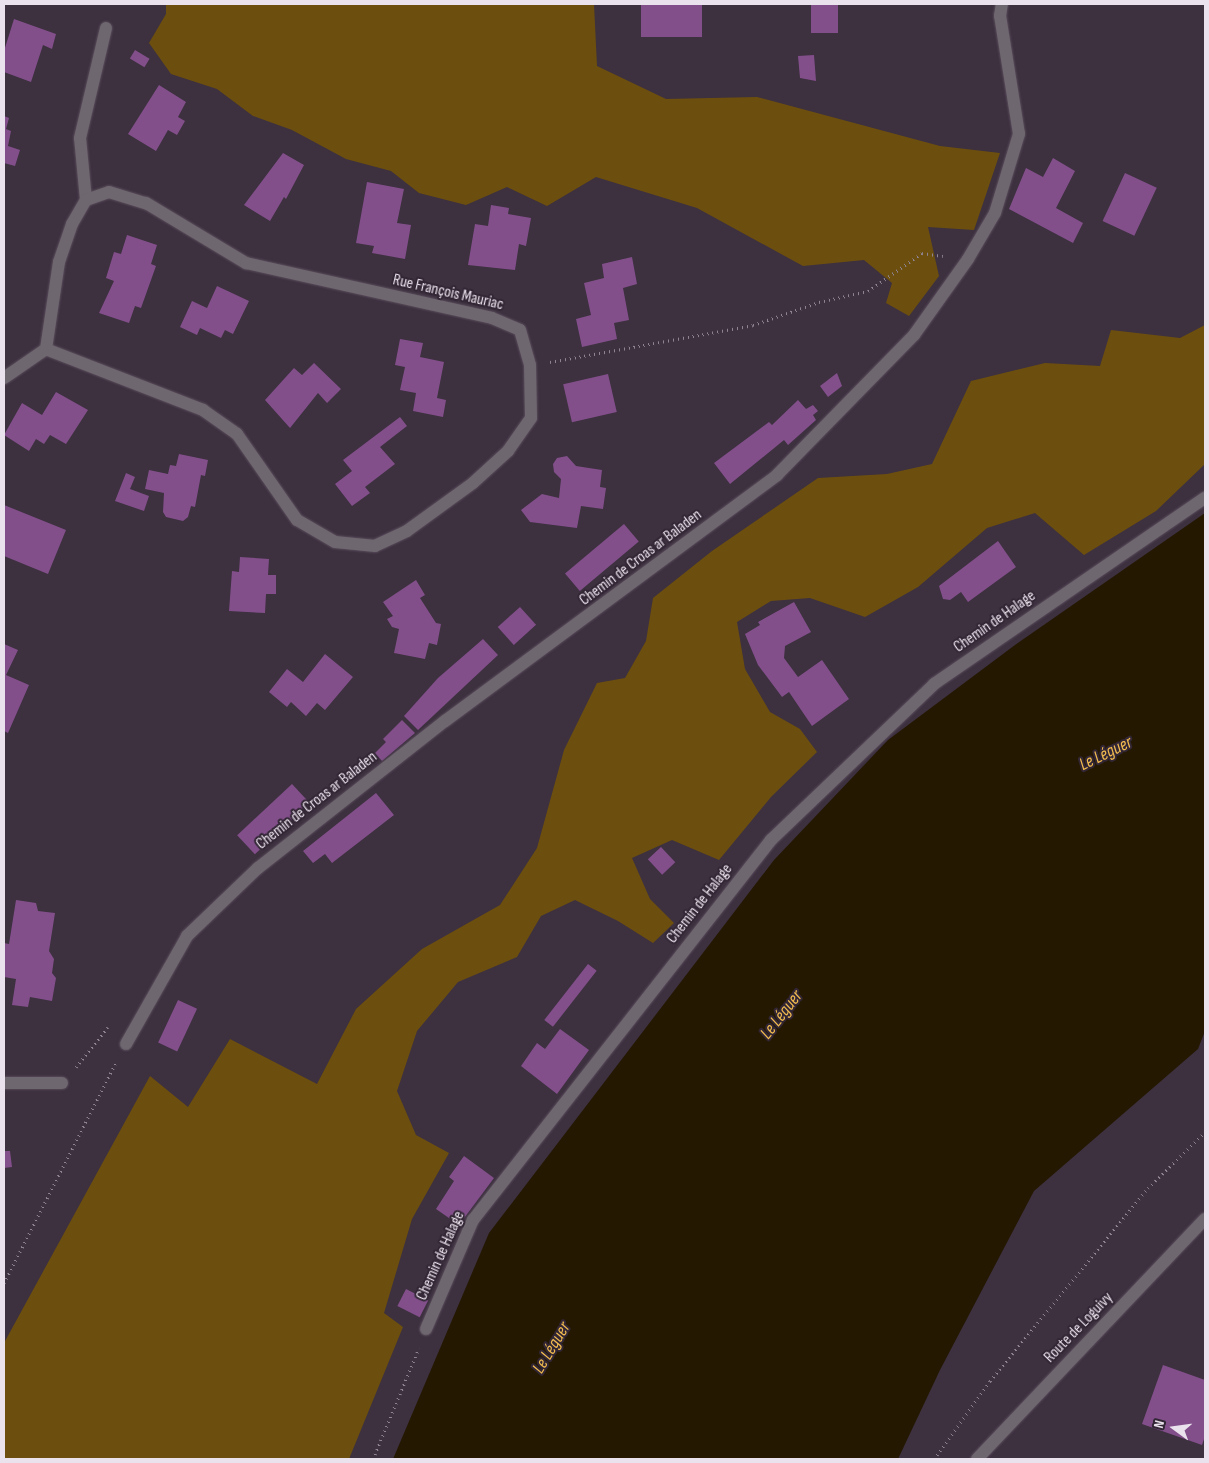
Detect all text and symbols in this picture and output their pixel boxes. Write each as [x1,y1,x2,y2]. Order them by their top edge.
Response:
street label: Rue François Mauriac [391,271,505,315]
street label: Chemin de Croas ar Baladen [576,506,706,610]
street label: Chemin de Halage [950,587,1040,657]
water label: Le Léguer [1076,732,1136,776]
street label: Chemin de Croas ar Baladen [253,748,381,854]
street label: Chemin de Halage [663,860,737,948]
water label: Le Léguer [756,986,808,1044]
street label: Chemin de Halage [413,1208,469,1304]
street label: Route de Loguivy [1041,1289,1117,1367]
water label: Le Léguer [528,1318,576,1378]
north arrow [1149,1403,1199,1453]
text: N [1150,1419,1168,1430]

